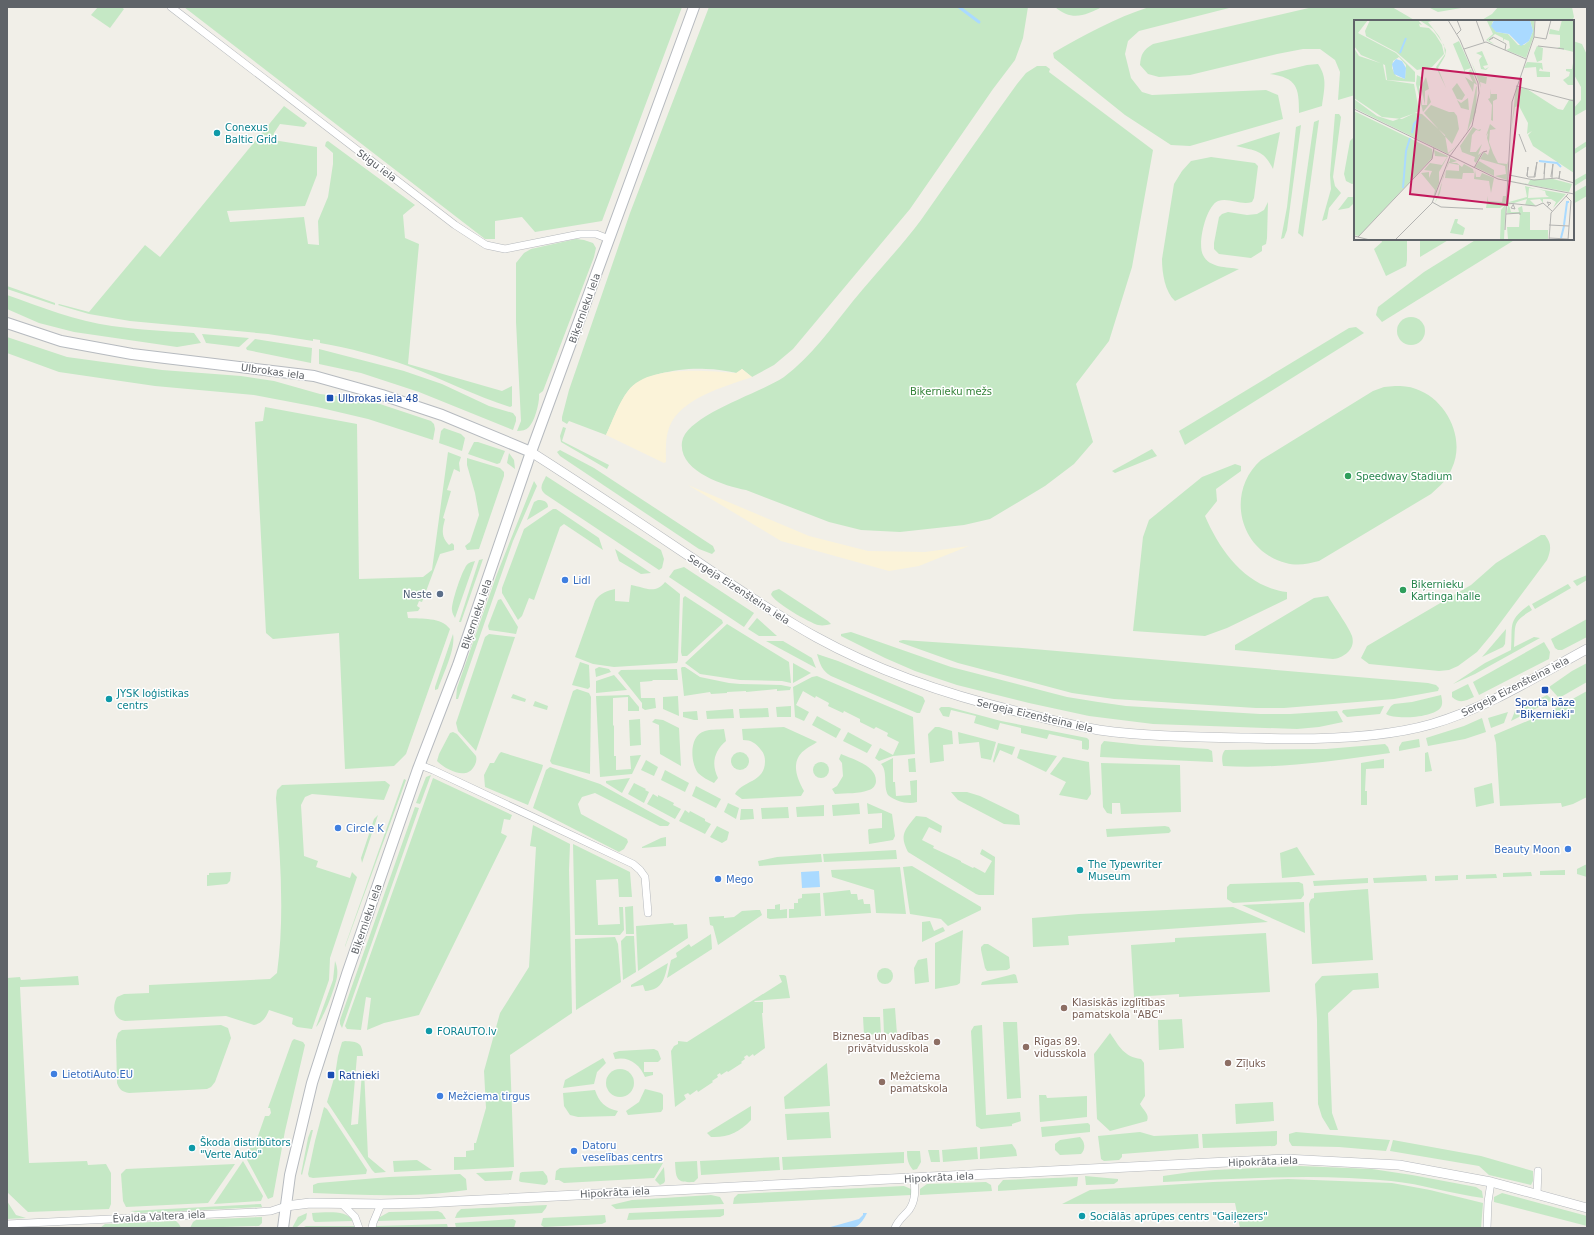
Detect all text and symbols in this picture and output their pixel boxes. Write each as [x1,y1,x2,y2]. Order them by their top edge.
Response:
inset map [1354,20,1574,240]
place label: Conexus Baltic Grid [225,122,277,145]
marker: Conexus Baltic Grid [212,128,222,138]
street label: Stigu iela [355,147,399,184]
street label: Biķernieku iela [567,272,603,345]
street label: Ulbrokas iela [240,362,306,381]
park label: Biķernieku mežs [910,386,992,398]
marker: Ulbrokas iela 48 [325,393,335,403]
place label: Ulbrokas iela 48 [338,393,418,404]
marker: Speedway Stadium [1343,471,1353,481]
place label: Speedway Stadium [1356,471,1452,482]
street label: Sergeja Eizenšteina iela [686,552,792,627]
marker: Lidl [560,575,570,585]
place label: Lidl [573,575,590,586]
street label: Biķernieku iela [459,578,495,651]
place label: Biķernieku Kartinga halle [1411,579,1481,602]
marker: Biķernieku Kartinga halle [1398,585,1408,595]
place label: Neste [403,589,432,600]
marker: Neste [435,589,445,599]
street label: Sergeja Eizenšteina iela [1460,654,1571,718]
marker: Sporta bāze "Biķernieki" [1540,685,1550,695]
place label: JYSK loģistikas centrs [116,688,189,711]
marker: JYSK loģistikas centrs [104,694,114,704]
street label: Sergeja Eizenšteina iela [975,697,1094,734]
place label: Sporta bāze "Biķernieki" [1515,697,1575,721]
marker: Circle K [333,823,343,833]
place label: Circle K [346,823,384,834]
place label: Beauty Moon [1494,844,1560,855]
marker: Beauty Moon [1563,844,1573,854]
place label: The Typewriter Museum [1087,859,1163,882]
marker: The Typewriter Museum [1075,865,1085,875]
marker: Mego [713,874,723,884]
place label: Mego [726,874,753,885]
street label: Biķernieku iela [349,883,385,956]
place label: Klasiskās izglītības pamatskola "ABC" [1072,997,1165,1020]
marker: Klasiskās izglītības pamatskola "ABC" [1059,1003,1069,1013]
marker: FORAUTO.lv [424,1026,434,1036]
place label: FORAUTO.lv [437,1026,497,1037]
place label: Biznesa un vadības privātvidusskola [832,1031,929,1054]
place label: Rīgas 89. vidusskola [1034,1036,1086,1059]
marker: Biznesa un vadības privātvidusskola [932,1037,942,1047]
marker: Rīgas 89. vidusskola [1021,1042,1031,1052]
marker: Zīļuks [1223,1058,1233,1068]
place label: Zīļuks [1236,1058,1266,1070]
marker: LietotiAuto.EU [49,1069,59,1079]
place label: LietotiAuto.EU [62,1069,133,1080]
marker: Ratnieki [326,1070,336,1080]
place label: Ratnieki [339,1070,380,1081]
place label: Mežciema pamatskola [890,1071,948,1094]
marker: Mežciema pamatskola [877,1077,887,1087]
marker: Mežciema tirgus [435,1091,445,1101]
place label: Mežciema tirgus [448,1091,530,1102]
place label: Škoda distribūtors "Verte Auto" [200,1136,291,1160]
place label: Datoru veselības centrs [582,1140,663,1163]
marker: Škoda distribūtors "Verte Auto" [187,1143,197,1153]
marker: Datoru veselības centrs [569,1146,579,1156]
street label: Hipokrāta iela [1228,1155,1298,1168]
street label: Hipokrāta iela [904,1170,974,1185]
street label: Hipokrāta iela [580,1185,650,1200]
street label: Ēvalda Valtera iela [112,1208,206,1224]
marker: Sociālās aprūpes centrs "Gaiļezers" [1077,1211,1087,1221]
place label: Sociālās aprūpes centrs "Gaiļezers" [1090,1211,1268,1223]

